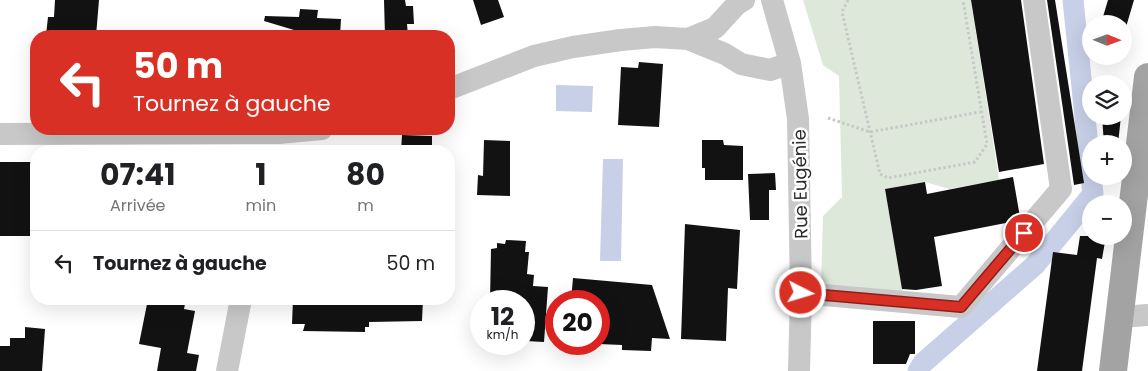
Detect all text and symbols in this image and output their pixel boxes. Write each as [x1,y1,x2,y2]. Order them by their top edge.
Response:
north arrow [1082,15,1132,65]
map controls [1082,15,1132,245]
text: 50 m [133,41,223,90]
icon: left [50,50,115,115]
button: layers [1082,75,1132,125]
text: Tournez à gauche [133,88,331,119]
street label: Rue Eugénie [787,129,813,239]
button: + [1082,135,1132,185]
text: 07:41 [100,153,176,196]
text: 1 [255,153,266,196]
text: 80 [346,153,385,196]
text: Arrivée [110,194,166,217]
text: min [246,194,276,217]
text: m [357,194,374,217]
button: − [1082,195,1132,245]
pin [1003,212,1045,254]
icon: arrive [1010,219,1038,247]
icon: left [50,249,78,277]
text: Tournez à gauche [93,250,267,277]
text: 50 m [386,250,435,277]
position arrow [774,266,826,318]
speed limit sign: 20 [545,290,610,355]
text: 12 [491,299,514,334]
text: km/h [487,326,518,343]

